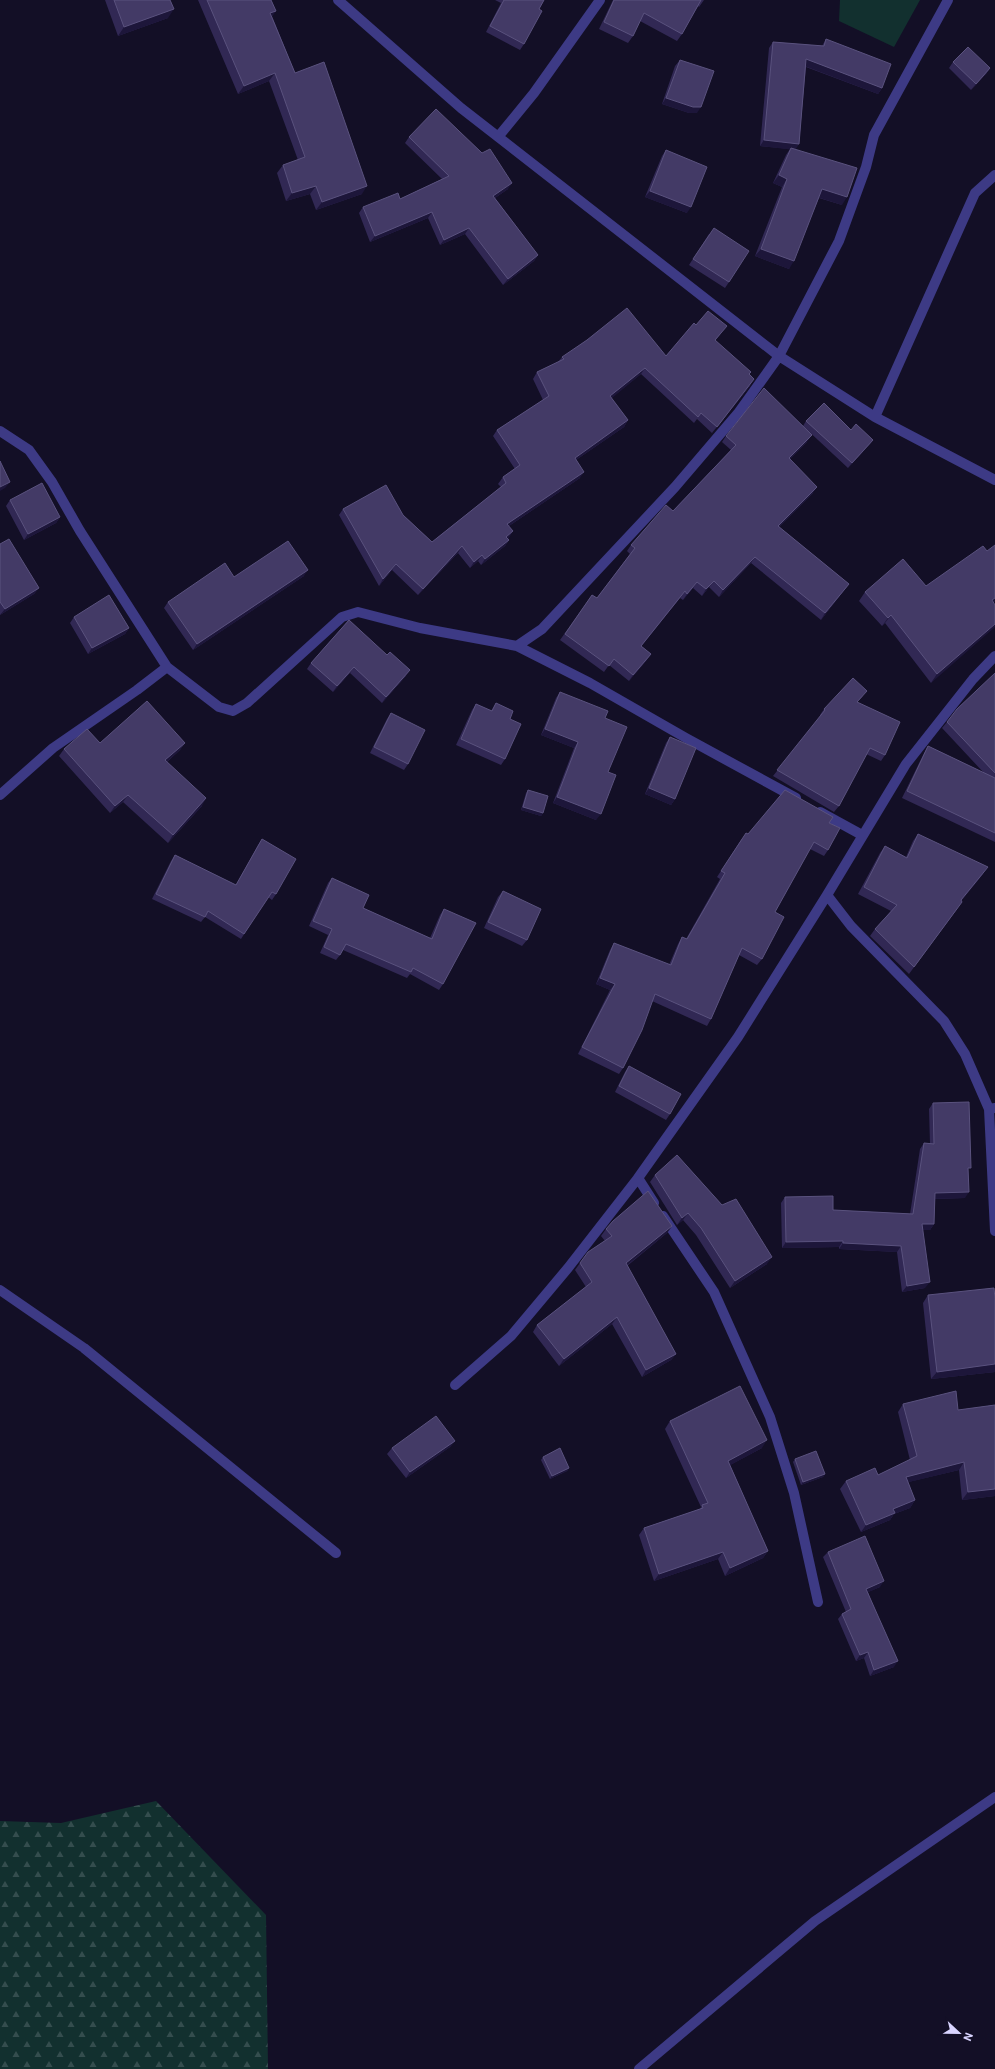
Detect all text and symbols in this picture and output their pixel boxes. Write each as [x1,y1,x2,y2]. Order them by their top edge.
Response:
north arrow [939,2013,979,2053]
text: N [960,2031,975,2043]

